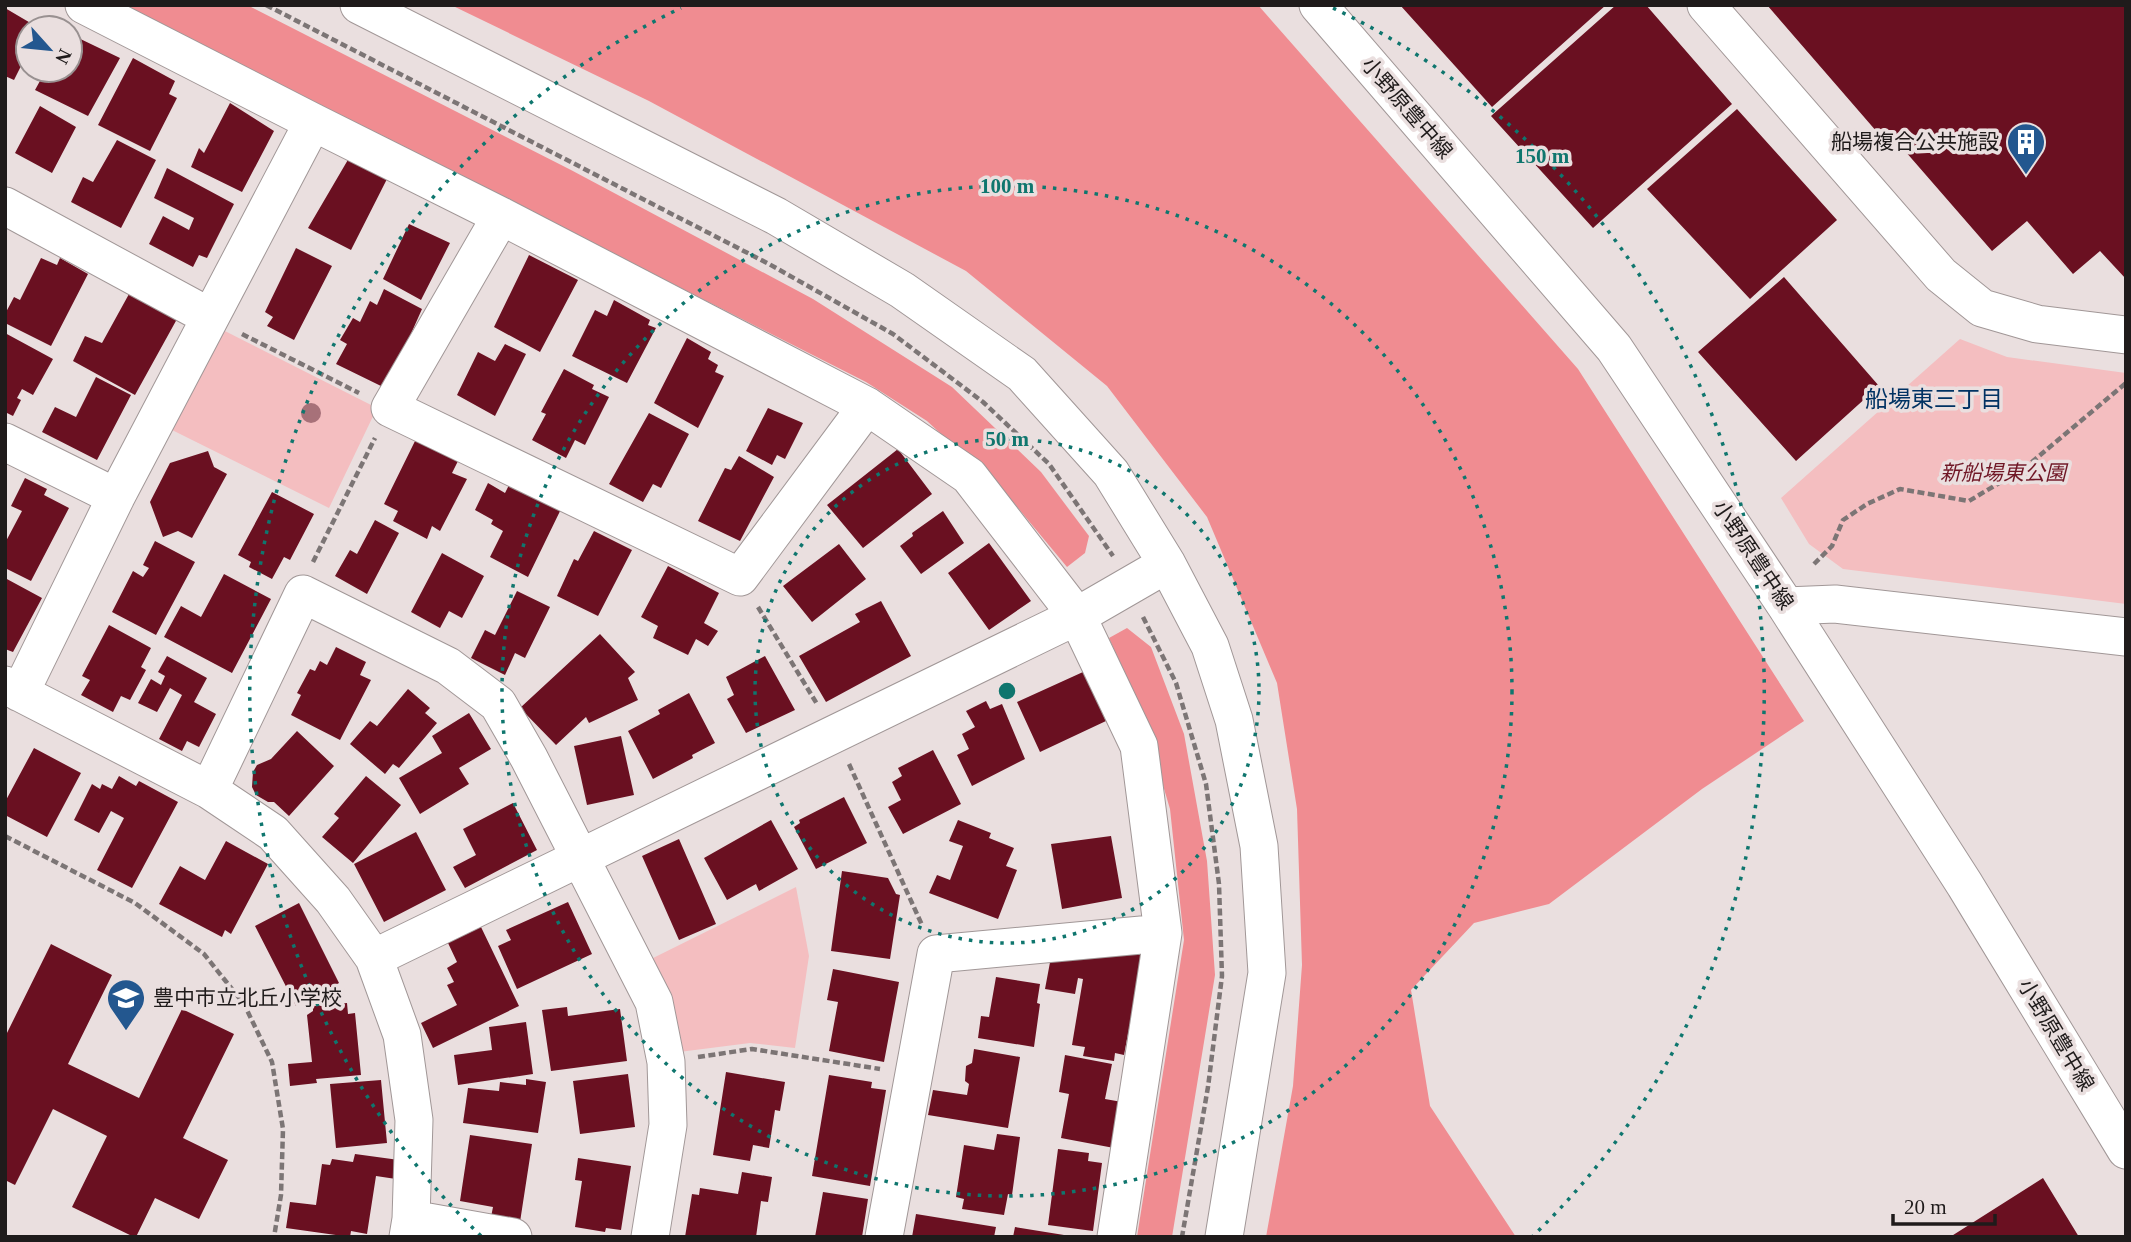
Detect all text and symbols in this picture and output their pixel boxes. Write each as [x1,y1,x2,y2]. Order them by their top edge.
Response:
north arrow [14,14,84,84]
text: N [51,46,76,68]
street label: 小野原豊中線 [1357,53,1457,163]
building icon: 船場複合公共施設 [2005,121,2047,176]
place label: 船場複合公共施設 [1831,130,1999,154]
text: 150 m [1515,144,1570,168]
text: 100 m [980,174,1035,198]
district label: 船場東三丁目 [1865,387,2003,412]
text: 50 m [985,427,1029,451]
park label: 新船場東公園 [1940,461,2069,485]
street label: 小野原豊中線 [1708,496,1798,614]
centre of rings [995,679,1019,703]
street label: 小野原豊中線 [2013,975,2099,1095]
school or university icon: 豊中市立北丘小学校 [105,977,147,1032]
place label: 豊中市立北丘小学校 [153,986,342,1010]
scale bar [1893,1182,1994,1226]
text: 20 m [1904,1195,1947,1219]

